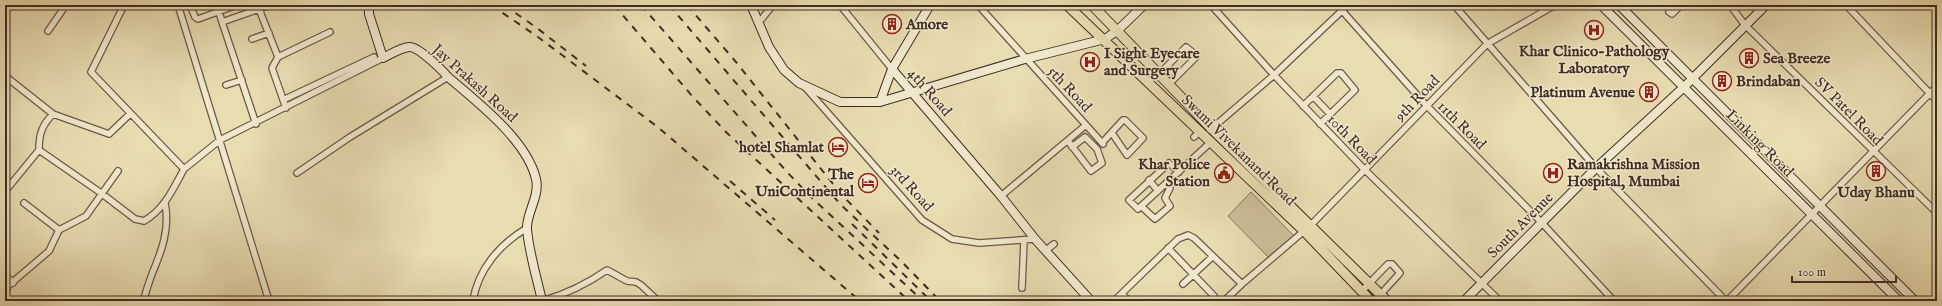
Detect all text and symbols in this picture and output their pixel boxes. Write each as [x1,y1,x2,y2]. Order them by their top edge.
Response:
building icon: Amore [881,13,903,35]
place label: Amore [905,15,948,34]
hospital icon: Khar Clinico-Pathology Laboratory [1583,19,1605,41]
street label: Jay Prakash Road [427,39,522,127]
place label: Khar Clinico-Pathology Laboratory [1519,42,1670,78]
place label: I Sight Eyecare and Surgery [1104,44,1200,80]
building icon: Sea Breeze [1738,47,1760,69]
place label: Sea Breeze [1763,49,1830,68]
hospital icon: I Sight Eyecare and Surgery [1079,51,1101,73]
street label: 5th Road [1044,62,1096,117]
street label: 4th Road [904,64,956,121]
building icon: Brindaban [1711,70,1733,92]
street label: 9th Road [1390,71,1445,126]
place label: Brindaban [1736,72,1800,91]
street label: SV Patel Road [1810,73,1888,150]
building icon: Platinum Avenue [1638,81,1660,103]
place label: Platinum Avenue [1530,83,1635,102]
street label: Swami Vivekanand Road [1177,91,1301,211]
street label: 11th Road [1433,97,1491,155]
street label: Linking Road [1722,106,1798,182]
street label: 10th Road [1323,110,1381,169]
hotel icon: hotel Shamlat [827,136,849,158]
place label: hotel Shamlat [738,138,825,157]
place label: Khar Police Station [1138,155,1210,191]
place label: Ramakrishna Mission Hospital, Mumbai [1567,155,1700,191]
building icon: Uday Bhanu [1865,160,1887,182]
street label: 3rd Road [886,161,938,216]
public building icon: Khar Police Station [1213,162,1235,184]
hospital icon: Ramakrishna Mission Hospital, Mumbai [1542,162,1564,184]
place label: The UniContinental [754,165,855,201]
hotel icon: The UniContinental [857,172,879,194]
place label: Uday Bhanu [1836,183,1915,202]
street label: South Avenue [1483,188,1557,262]
scale bar [1792,258,1896,284]
text: 100 m [1798,265,1826,280]

